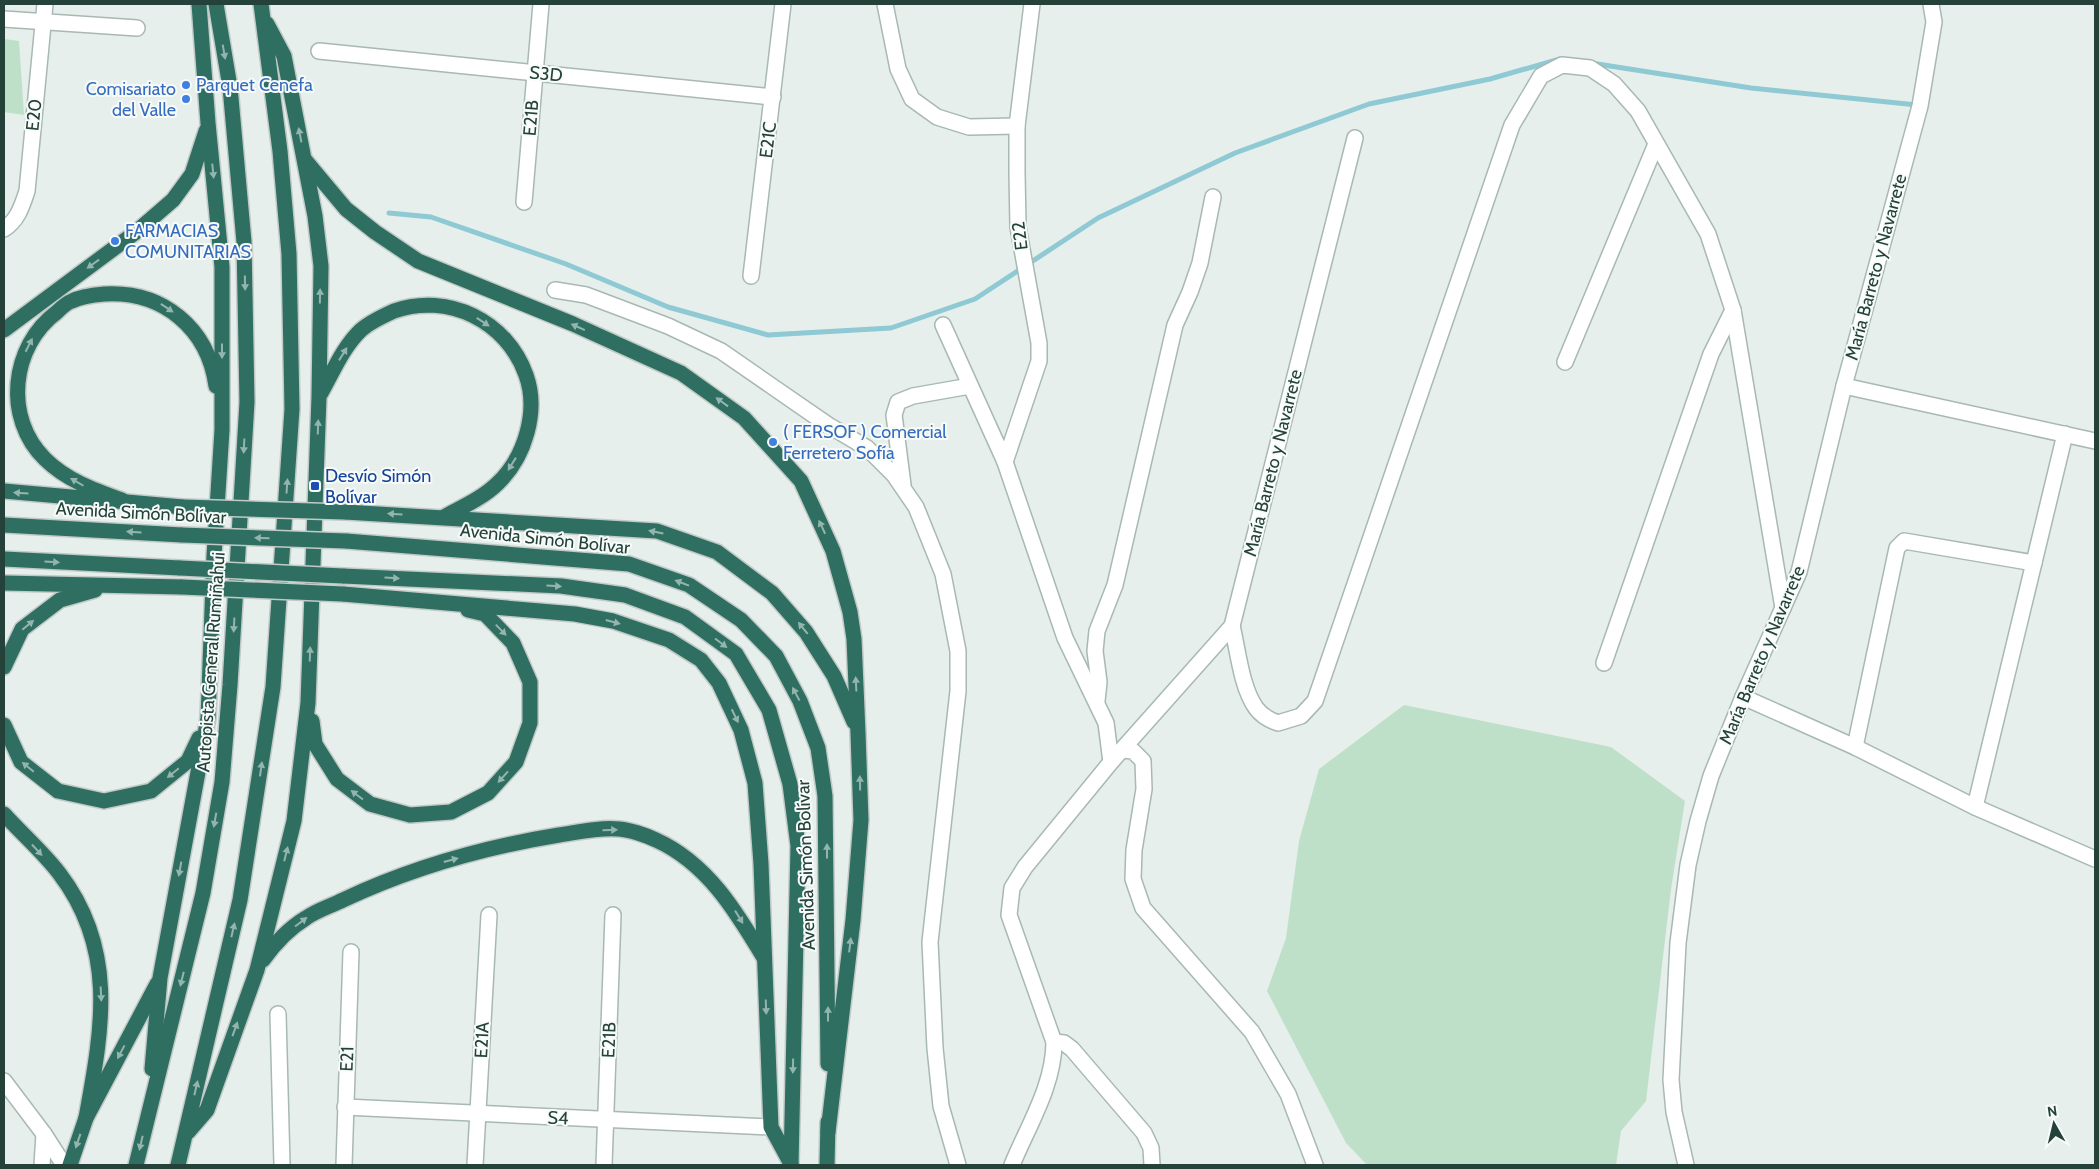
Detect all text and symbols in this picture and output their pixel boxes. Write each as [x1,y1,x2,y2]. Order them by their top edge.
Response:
one-way arrow [220,44,228,60]
street label: S3D [528,61,564,87]
place label: Parquet Cenefa [196,74,313,96]
place label: Comisariato del Valle [86,78,176,121]
marker: Parquet Cenefa [180,79,192,91]
marker: Comisariato del Valle [180,93,192,105]
street label: E20 [21,98,47,132]
street label: E21B [518,99,544,137]
street label: E21C [755,121,781,159]
one-way arrow [296,127,304,142]
one-way arrow [209,163,217,179]
street label: María Barreto y Navarrete [1841,171,1911,363]
place label: FARMACIAS COMUNITARIAS [125,220,251,263]
street label: E22 [1007,220,1033,252]
marker: FARMACIAS COMUNITARIAS [109,235,121,247]
one-way arrow [86,259,100,269]
one-way arrow [241,275,249,291]
one-way arrow [316,287,324,303]
one-way arrow [161,303,174,313]
one-way arrow [476,317,490,327]
one-way arrow [571,323,585,331]
one-way arrow [25,338,33,352]
one-way arrow [218,343,226,359]
one-way arrow [338,348,347,361]
street label: María Barreto y Navarrete [1239,367,1307,559]
one-way arrow [715,397,729,407]
one-way arrow [314,419,322,435]
place label: ( FERSOF ) Comercial Ferretero Sofía [783,421,947,464]
marker: ( FERSOF ) Comercial Ferretero Sofía [767,436,779,448]
one-way arrow [240,438,248,454]
one-way arrow [508,458,517,471]
place label: Desvío Simón Bolívar [325,465,431,508]
one-way arrow [70,477,83,486]
one-way arrow [283,478,291,494]
marker: Desvío Simón Bolívar [309,480,321,492]
one-way arrow [12,488,28,496]
street label: Avenida Simón Bolívar [55,498,227,528]
one-way arrow [387,510,403,518]
street label: Avenida Simón Bolívar [459,519,631,559]
one-way arrow [818,520,826,534]
one-way arrow [125,528,141,536]
one-way arrow [647,528,663,536]
one-way arrow [254,533,270,541]
street label: Autopista General Rumiñahui [192,551,230,773]
one-way arrow [45,558,61,566]
street label: María Barreto y Navarrete [1714,562,1810,748]
one-way arrow [384,575,400,583]
one-way arrow [675,579,690,586]
one-way arrow [547,582,563,590]
one-way arrow [229,618,237,634]
one-way arrow [605,618,620,626]
one-way arrow [22,620,35,631]
one-way arrow [797,622,808,635]
one-way arrow [495,624,507,636]
one-way arrow [714,638,727,649]
one-way arrow [306,646,314,662]
one-way arrow [852,676,860,692]
one-way arrow [792,686,800,701]
one-way arrow [731,709,739,723]
one-way arrow [22,761,35,772]
one-way arrow [257,761,265,777]
one-way arrow [167,767,180,778]
one-way arrow [497,770,509,782]
one-way arrow [855,775,863,791]
street label: Avenida Simón Bolívar [792,779,820,951]
one-way arrow [351,789,364,800]
one-way arrow [211,812,219,828]
one-way arrow [602,825,618,833]
one-way arrow [823,843,831,859]
one-way arrow [31,844,43,856]
one-way arrow [282,847,290,862]
one-way arrow [443,856,458,864]
one-way arrow [176,862,184,878]
one-way arrow [735,911,744,924]
one-way arrow [294,916,307,927]
one-way arrow [229,922,237,937]
one-way arrow [846,937,854,953]
one-way arrow [178,971,186,986]
one-way arrow [97,987,105,1003]
one-way arrow [763,1000,771,1016]
one-way arrow [823,1005,831,1021]
street label: E21A [470,1021,494,1059]
street label: E21B [597,1021,621,1058]
one-way arrow [232,1022,240,1037]
one-way arrow [117,1045,125,1059]
street label: E21 [336,1046,358,1072]
one-way arrow [789,1058,797,1074]
one-way arrow [192,1080,200,1095]
north arrow [2029,1099,2079,1149]
text: N [2046,1102,2058,1121]
street label: S4 [547,1106,569,1130]
one-way arrow [74,1134,81,1149]
one-way arrow [137,1135,145,1150]

